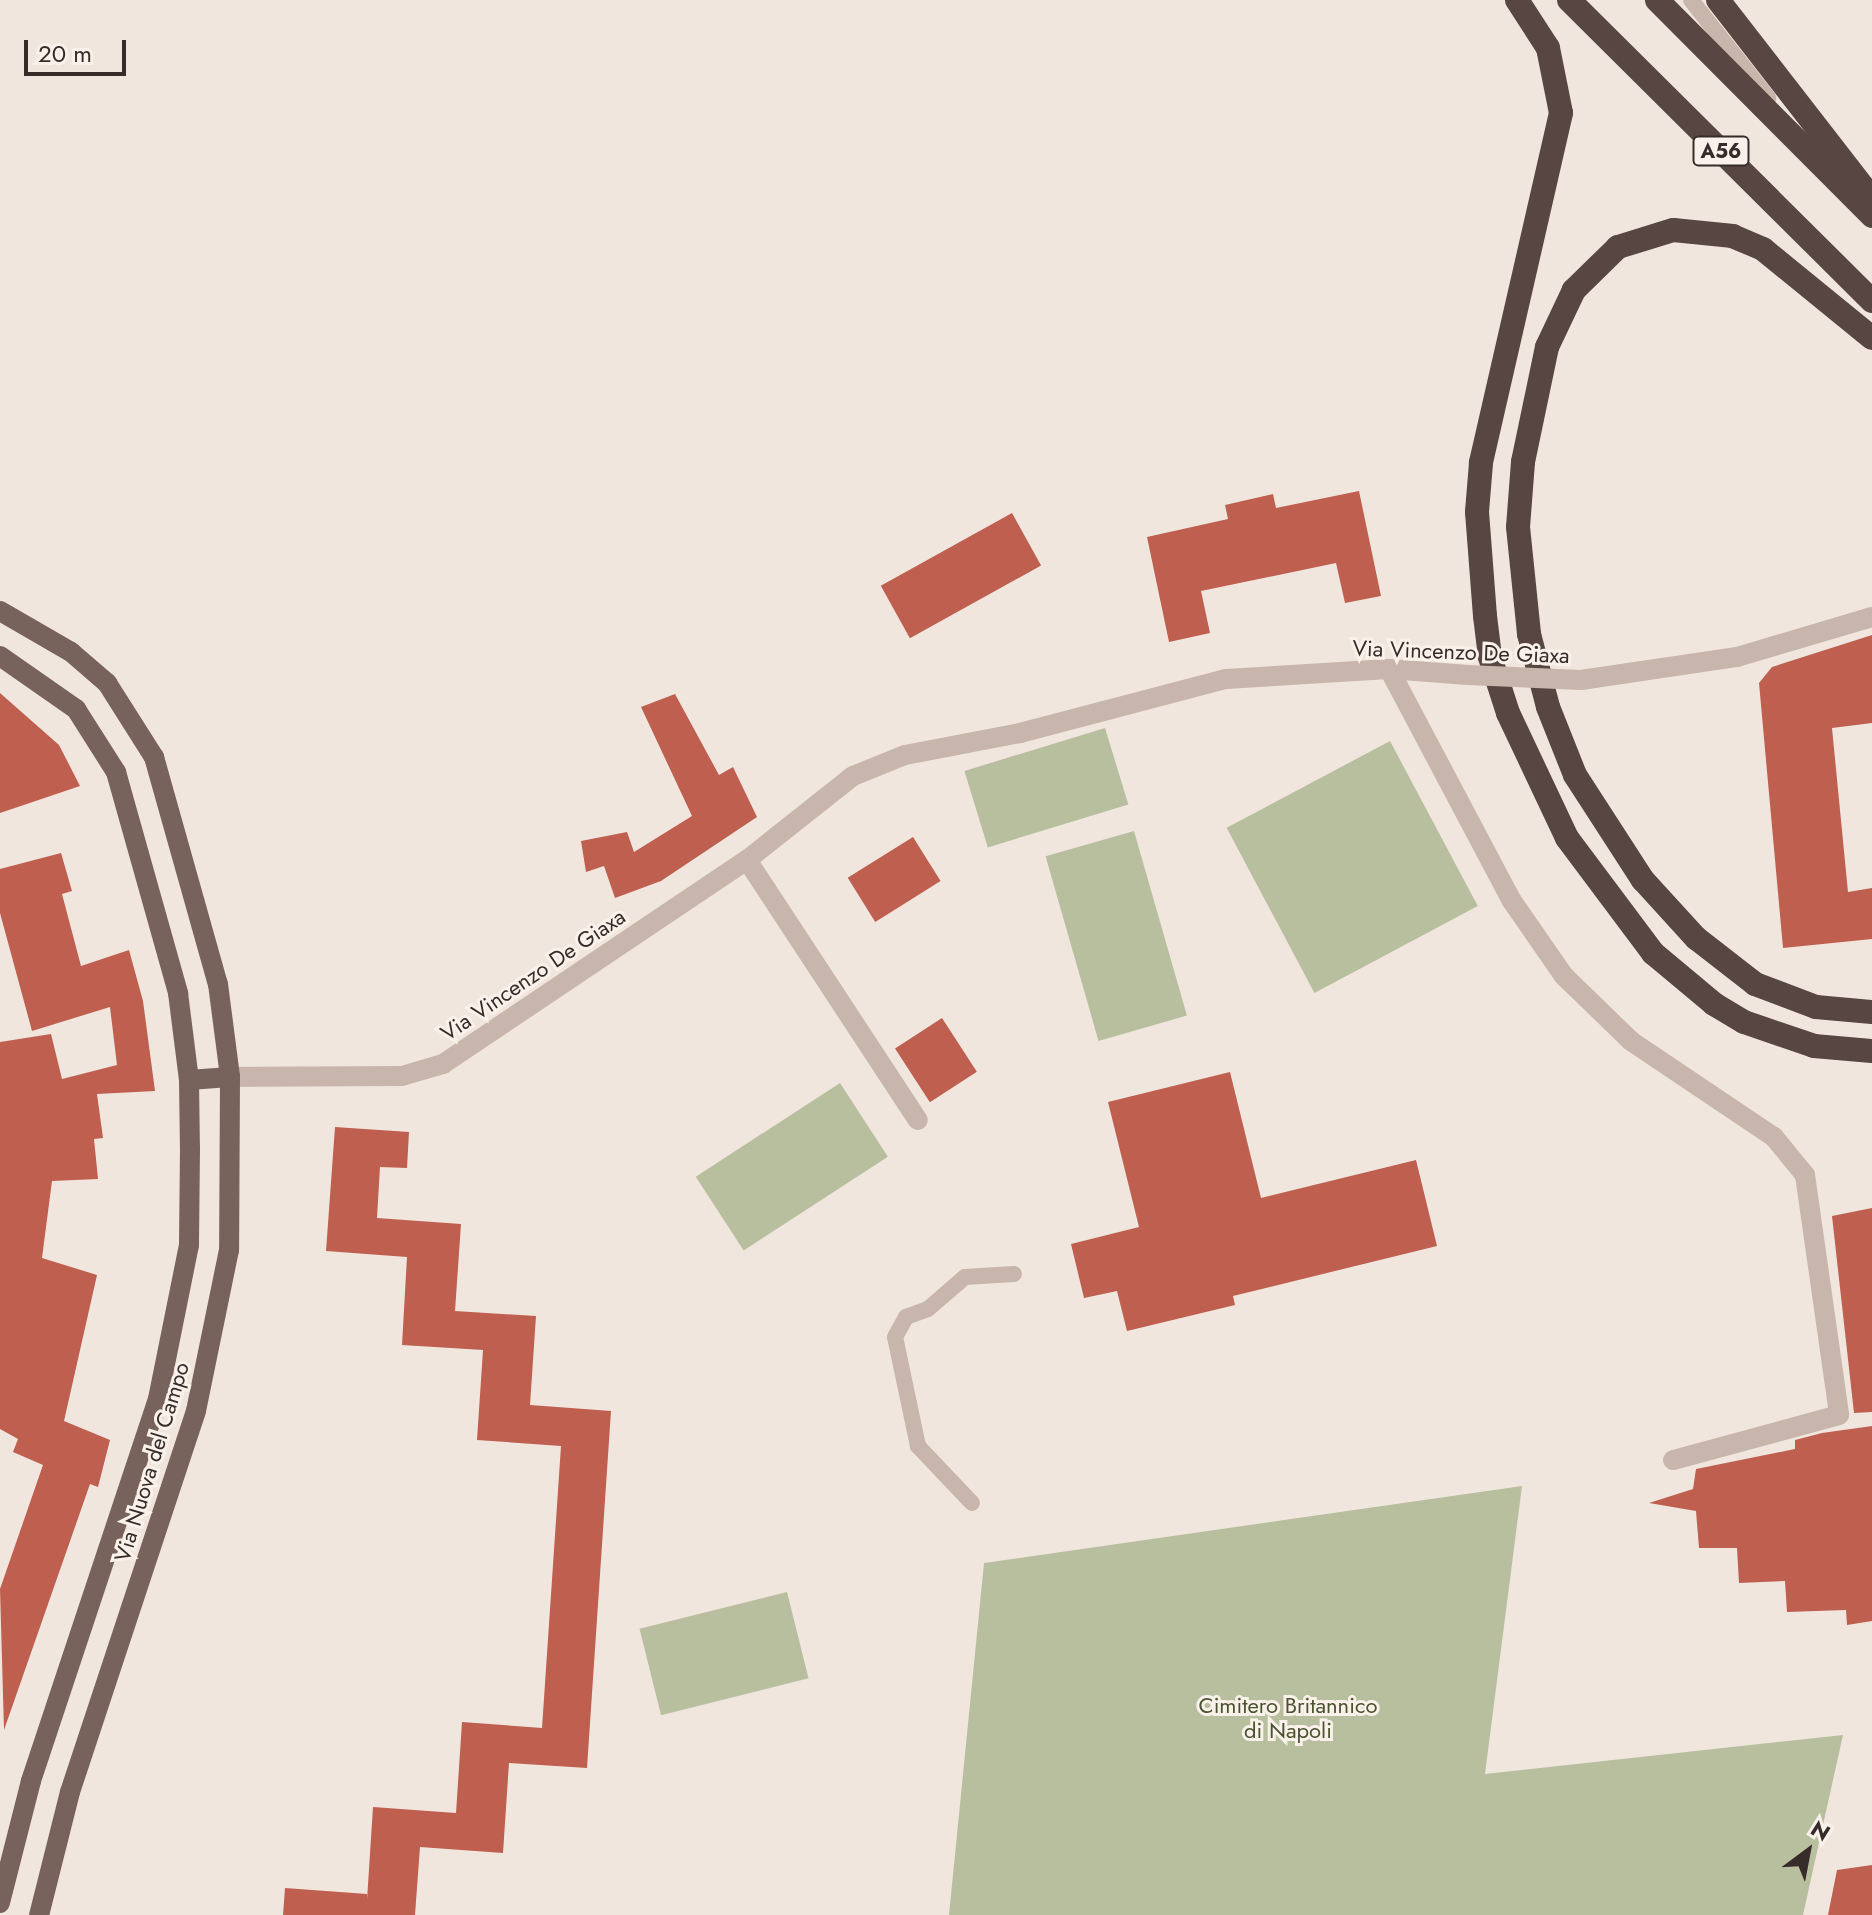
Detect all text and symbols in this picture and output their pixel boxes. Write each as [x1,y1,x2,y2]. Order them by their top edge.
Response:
scale bar [28,24,130,74]
text: 20 m [38,36,92,71]
road number: A56 [1691,135,1751,167]
street label: Via Vincenzo De Giaxa [1352,635,1570,669]
street label: Via Vincenzo De Giaxa [436,903,630,1047]
street label: Via Nuova del Campo [109,1359,195,1565]
park label: Cimitero Britannico di Napoli [1199,1692,1377,1744]
north arrow [1768,1811,1848,1891]
text: N [1805,1812,1837,1849]

